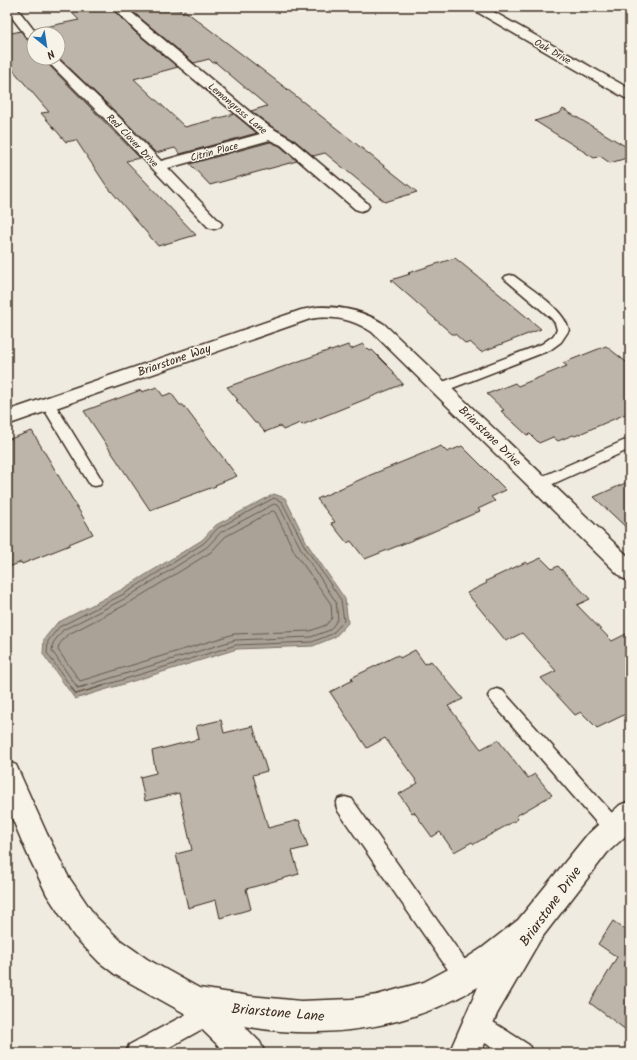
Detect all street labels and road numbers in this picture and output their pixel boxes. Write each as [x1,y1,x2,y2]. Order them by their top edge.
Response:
street label: Oak Drive [531,35,574,69]
street label: Lemongrass Lane [204,79,271,139]
street label: Red Clover Drive [102,110,162,172]
street label: Citrin Place [189,138,240,166]
street label: Briarstone Way [135,339,214,382]
street label: Briarstone Drive [454,401,526,472]
street label: Briarstone Drive [514,861,588,951]
street label: Briarstone Lane [231,998,326,1028]

